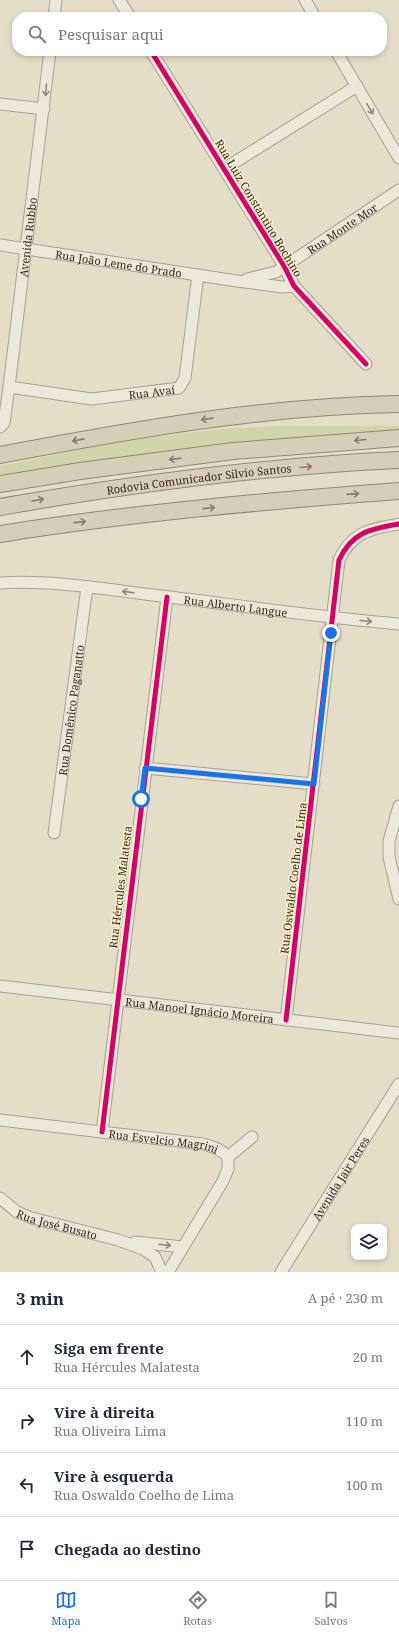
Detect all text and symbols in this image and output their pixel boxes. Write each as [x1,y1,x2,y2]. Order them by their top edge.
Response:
search box [12,12,387,56]
icon: search [26,23,48,45]
text: Pesquisar aqui [58,24,164,44]
one-way arrow [42,83,49,96]
one-way arrow [366,103,374,114]
street label: Rua Luiz Constantino Bochino [212,136,306,280]
street label: Avenida Rubbo [15,197,40,278]
street label: Rua Monte Mor [304,199,381,257]
street label: Rua João Leme do Prado [54,246,183,280]
street label: Rua Avaí [128,381,176,402]
one-way arrow [201,415,214,423]
one-way arrow [72,436,85,444]
one-way arrow [354,437,367,444]
one-way arrow [169,455,182,463]
street label: Rodovia Comunicador Silvio Santos [105,460,292,497]
one-way arrow [299,464,312,471]
one-way arrow [346,491,359,498]
one-way arrow [32,496,45,504]
one-way arrow [202,505,215,512]
one-way arrow [73,518,86,526]
one-way arrow [122,588,135,596]
street label: Rua Alberto Langue [183,591,288,620]
one-way arrow [359,618,372,625]
route end [322,624,340,642]
street label: Rua Domênico Paganatto [54,644,87,776]
route start [132,790,150,808]
street label: Rua Oswaldo Coelho de Lima [276,801,310,955]
street label: Rua Hércules Malatesta [105,825,135,949]
street label: Rua Manoel Ignácio Moreira [125,993,275,1026]
street label: Rua Esvelcio Magrini [108,1125,222,1156]
street label: Avenida Jair Peres [308,1133,372,1223]
street label: Rua José Busato [15,1205,99,1242]
map controls [351,1224,387,1260]
button: layers [351,1224,387,1260]
one-way arrow [158,1241,171,1249]
text: 3 min [16,1287,64,1310]
text: A pé · 230 m [308,1289,383,1307]
text: Siga em frente [54,1338,164,1358]
icon: ahead [16,1346,38,1368]
text: 20 m [353,1348,383,1366]
text: Rua Hércules Malatesta [54,1358,200,1376]
text: Vire à direita [54,1402,155,1422]
icon: right [16,1410,38,1432]
text: 110 m [346,1412,383,1430]
text: Rua Oliveira Lima [54,1422,166,1440]
text: Vire à esquerda [54,1466,174,1486]
icon: left [16,1474,38,1496]
text: 100 m [346,1476,383,1494]
text: Rua Oswaldo Coelho de Lima [54,1486,234,1504]
icon: arrive [16,1538,38,1560]
text: Chegada ao destino [54,1539,201,1559]
tab: Mapa [51,1589,81,1628]
tab: Rotas [183,1589,212,1628]
tab: Salvos [314,1589,348,1628]

